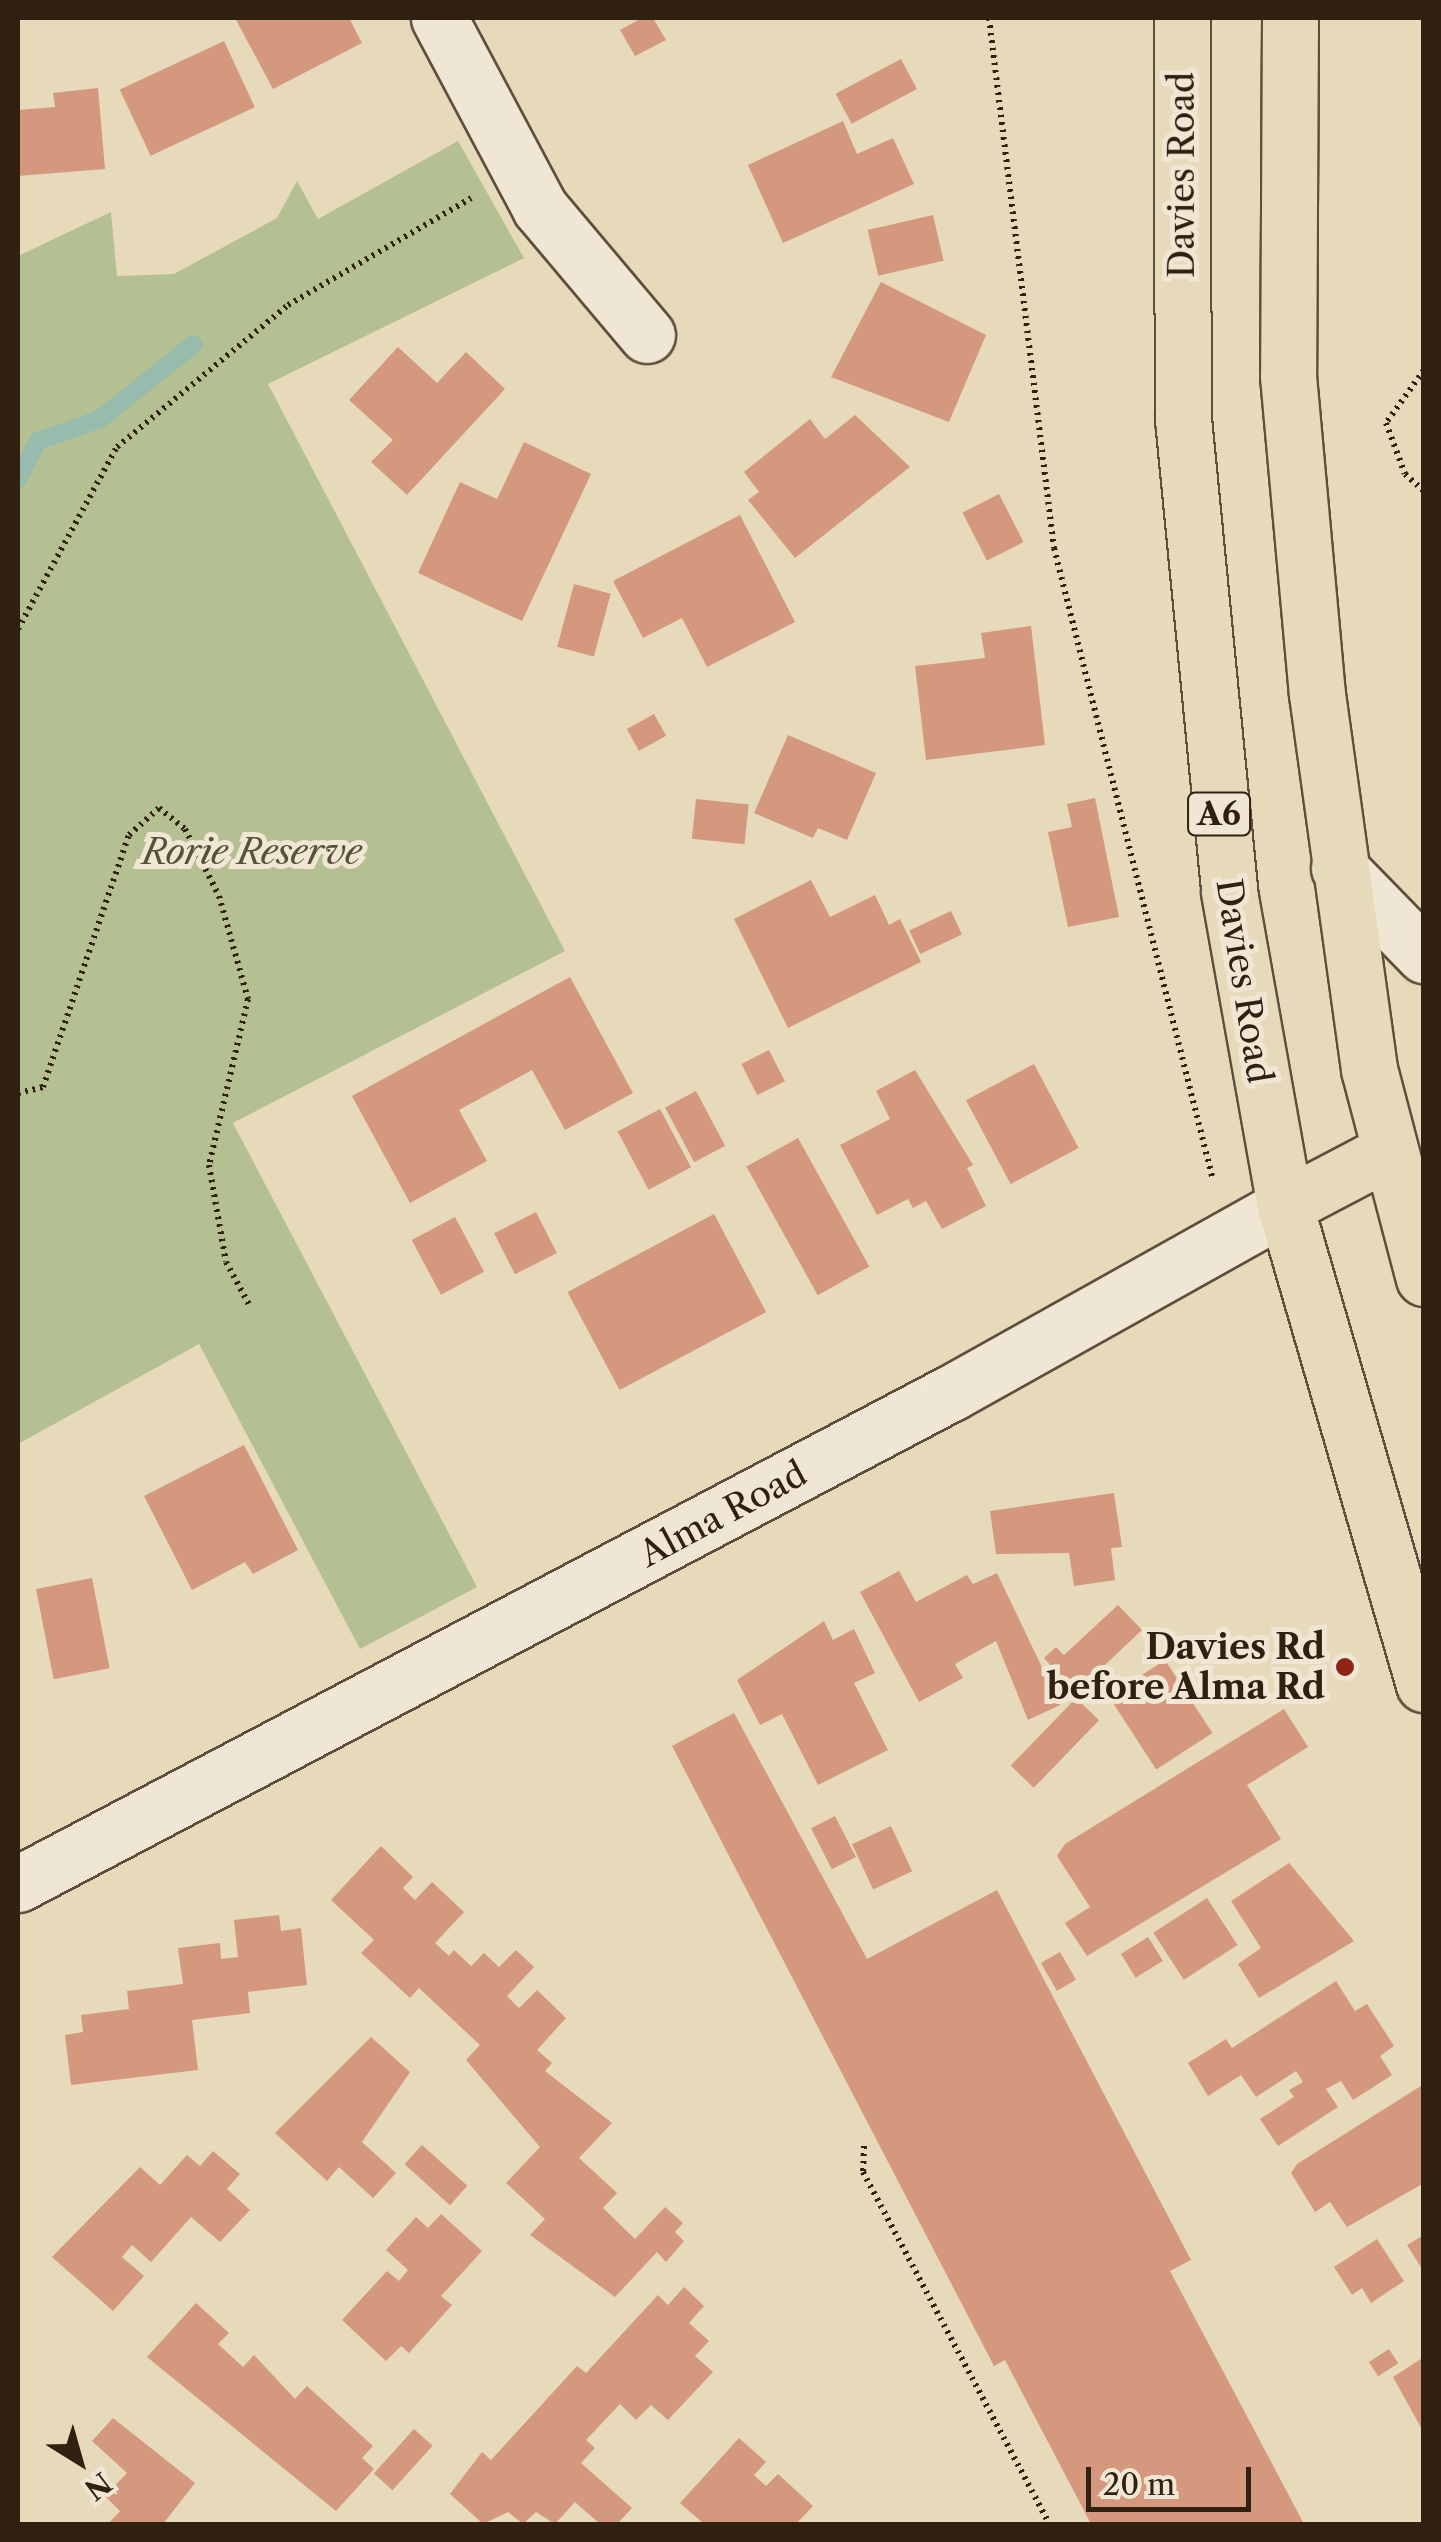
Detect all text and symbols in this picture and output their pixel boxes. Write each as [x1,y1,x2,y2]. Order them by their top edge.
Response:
street label: Davies Road [1161,72,1203,278]
road number: A6 [1186,787,1252,841]
park label: Rorie Reserve [142,831,362,873]
street label: Davies Road [1207,876,1281,1086]
street label: Alma Road [632,1452,814,1576]
place label: Davies Rd before Alma Rd [1045,1626,1325,1708]
marker: Davies Rd before Alma Rd [1334,1656,1356,1678]
north arrow [30,2412,130,2512]
scale bar [1091,2447,1256,2509]
text: N [78,2465,118,2507]
text: 20 m [1103,2466,1175,2503]

